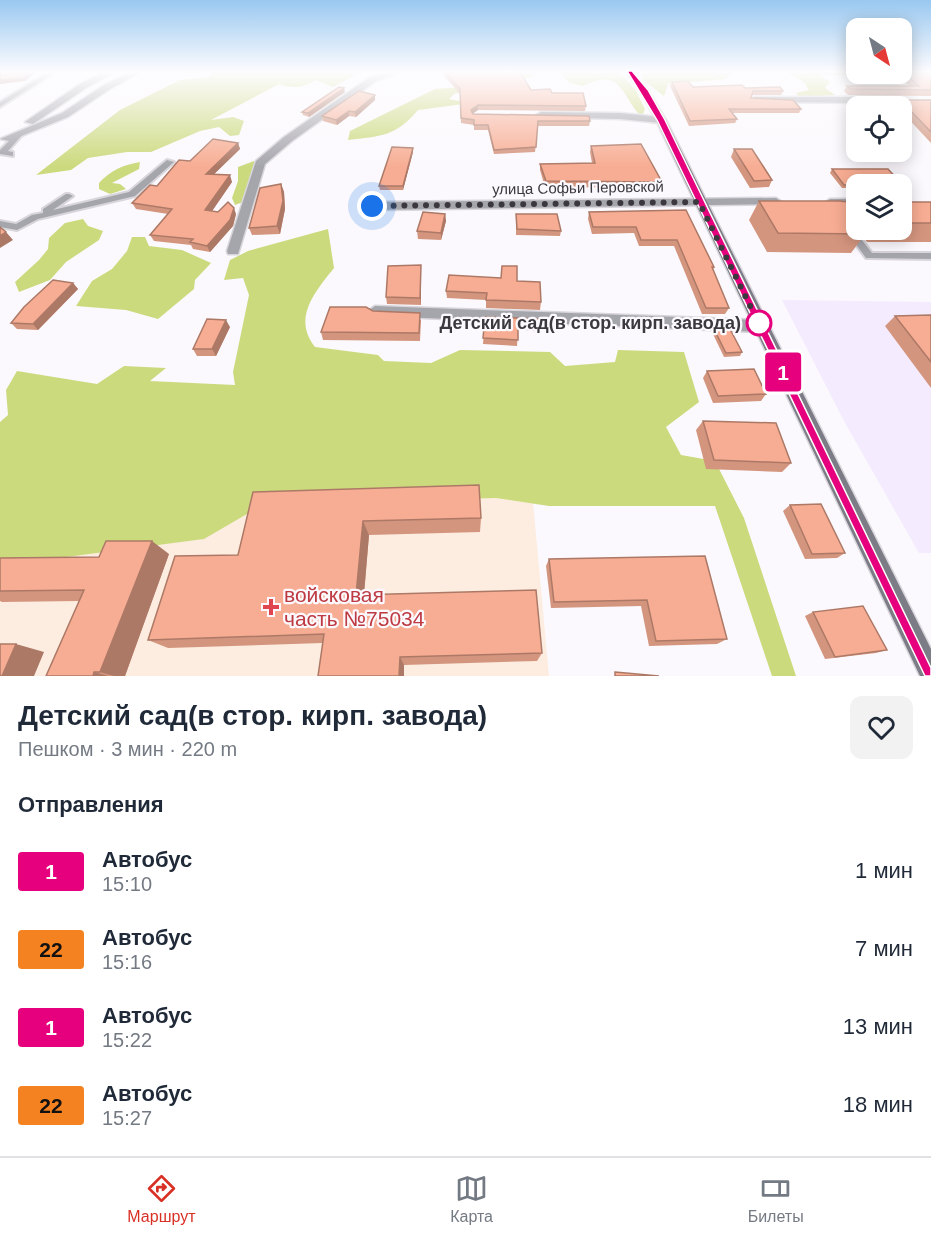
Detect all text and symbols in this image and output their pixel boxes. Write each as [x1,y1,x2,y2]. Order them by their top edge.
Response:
north arrow [846,18,912,84]
map controls [846,18,912,240]
button: locate [846,96,912,162]
button: layers [846,174,912,240]
street label: улица Софьи Перовской [492,178,664,197]
your location [357,191,387,221]
marker: Детский сад(в стор. кирп. завода) [746,310,772,336]
place label: Детский сад(в стор. кирп. завода) [439,313,741,333]
line badge: 1 [764,352,802,392]
text: 1 [777,361,789,384]
place label: войсковая часть №75034 [284,583,425,630]
marker: войсковая часть №75034 [262,598,280,616]
button: heart [850,696,913,759]
text: Детский сад(в стор. кирп. завода) [18,700,487,731]
text: Пешком · 3 мин · 220 m [18,738,237,760]
text: Отправления [18,792,164,817]
text: Автобус [102,847,192,872]
text: 1 мин [855,858,913,883]
text: 1 [45,860,57,883]
text: 15:10 [102,873,152,895]
text: Автобус [102,925,192,950]
text: 7 мин [855,936,913,961]
text: 22 [39,938,63,961]
text: 15:16 [102,951,152,973]
text: Автобус [102,1003,192,1028]
text: 13 мин [843,1014,913,1039]
text: 1 [45,1016,57,1039]
text: 15:22 [102,1029,152,1051]
text: Автобус [102,1081,192,1106]
text: 18 мин [843,1092,913,1117]
text: 22 [39,1094,63,1117]
text: 15:27 [102,1107,152,1129]
tab: Маршрут [127,1172,196,1226]
tab: Карта [450,1172,493,1226]
tab: Билеты [748,1172,804,1226]

